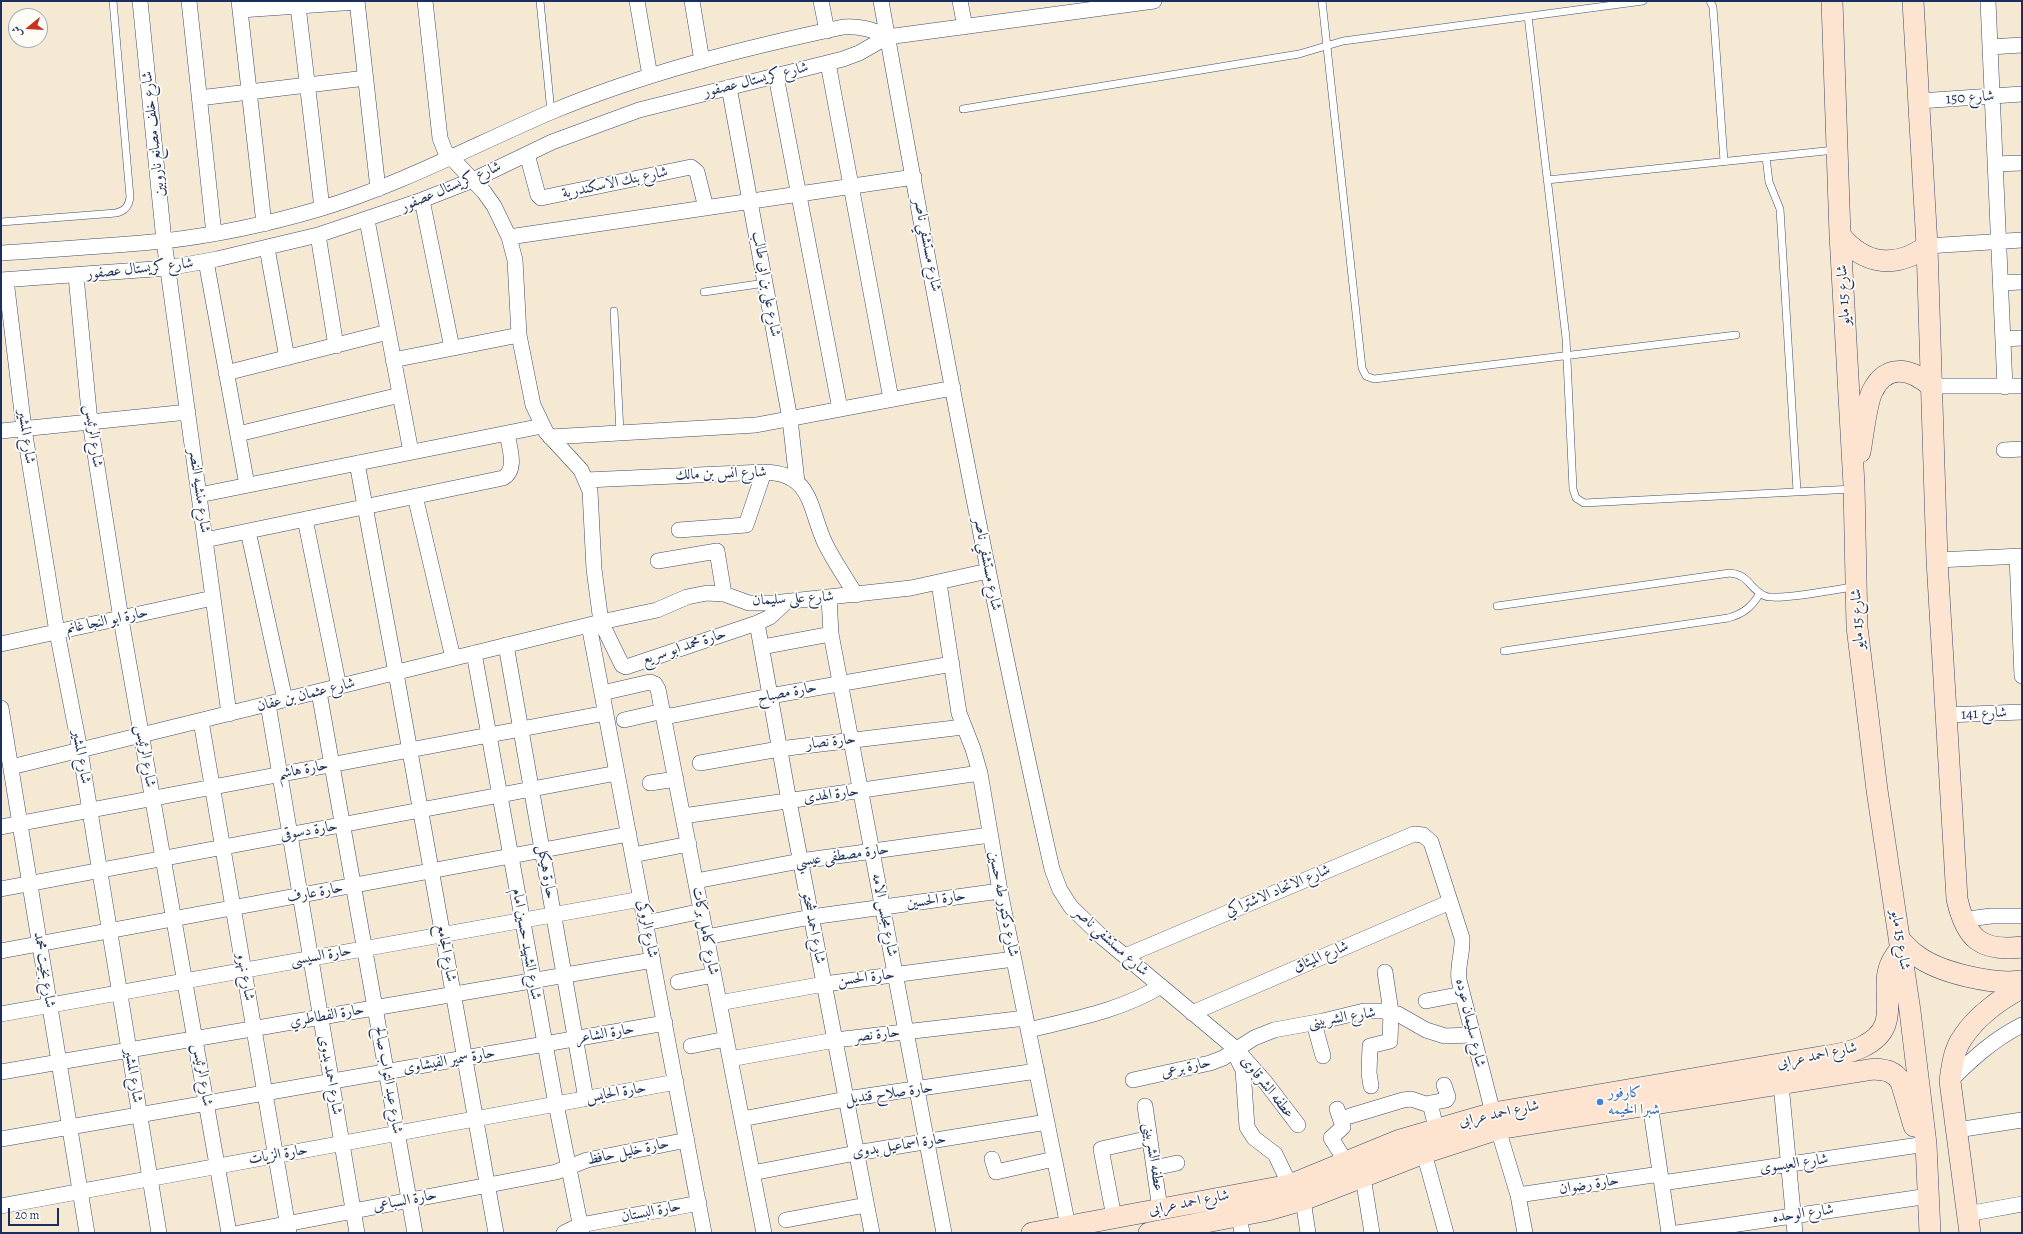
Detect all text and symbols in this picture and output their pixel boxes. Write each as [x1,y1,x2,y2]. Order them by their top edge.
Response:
north arrow [8,8,48,48]
text: ش [8,24,26,39]
street label: شارع كريستال عصفور [702,58,810,102]
street label: شارع خلف مصانع ناروبين [138,70,170,198]
street label: شارع 150 [1945,87,1995,109]
street label: شارع كريستال عصفور [398,158,504,216]
street label: شارع بنك الاسكندرية [560,163,670,203]
street label: شارع مستشفي ناصر [909,197,945,293]
street label: شارع على بن ابى طالب [748,230,784,338]
street label: شارع كريستال عصفور [86,254,194,284]
street label: شارع 15 مايو [1833,264,1855,326]
street label: شارع الرئيس [80,403,106,469]
street label: شارع المشير [13,409,39,465]
street label: شارع منشيه النصر [184,448,214,534]
street label: شارع انس بن مالك [675,463,767,485]
street label: شارع مستشفي ناصر [969,516,1005,612]
street label: شارع على سليمان [752,588,834,610]
street label: شارع 15 مايو [1847,588,1869,650]
street label: حارة ابو النجا غانم [64,604,150,638]
street label: حارة محمد ابو سريع [639,625,729,669]
street label: شارع عثمان بن عفان [255,674,357,716]
street label: حارة مصباح [755,678,819,708]
street label: شارع 141 [1961,704,2007,724]
street label: شارع الرئيس [131,723,159,789]
street label: شارع المشير [67,729,95,785]
street label: حارة نصار [805,730,857,754]
street label: حارة هاشم [276,756,330,784]
street label: حارة الهدى [802,782,860,808]
street label: حارة دسوقى [279,817,339,845]
street label: حارة مصطفى عيسي [794,841,890,871]
street label: حارة هيكل [532,844,560,900]
street label: شارع دكتور طه حسين [984,850,1022,958]
street label: شارع الاتحاد الاشتراكي [1223,861,1333,921]
street label: شارع مجلس الامه [867,872,901,958]
street label: حارة عارف [285,879,345,907]
street label: شارع كامل بركات [688,885,722,977]
street label: شارع الشهيد حسين امام [507,887,545,1001]
street label: حارة الحسين [905,887,967,913]
street label: شارع احمد شحتو [797,891,829,965]
street label: شارع الروكى [633,899,661,959]
street label: شارع مستشفي ناصر [1070,904,1152,980]
street label: شارع 15 مايو [1886,909,1914,971]
street label: شارع الجامع [432,923,460,983]
street label: شارع بخيت محمد [29,931,59,1009]
street label: شارع الميثاق [1290,937,1352,977]
street label: حارة السيسى [289,942,353,970]
street label: شارع نهرو [232,952,258,1002]
street label: حارة الحسن [836,966,896,990]
street label: شارع سليمان عوده [1451,977,1489,1069]
street label: حارة الفطاطري [288,1001,366,1031]
street label: شارع الشربينى [1307,1004,1377,1032]
street label: حارة الشاعر [574,1020,636,1048]
street label: حارة نصر [853,1023,901,1047]
street label: شارع عبد التواب صالح [370,1025,406,1135]
street label: شارع احمد بدوى [314,1034,346,1116]
street label: شارع احمد عرابى [1775,1039,1859,1073]
street label: شارع الرئيس [188,1042,216,1108]
street label: حارة سمير الفيشاوى [401,1044,497,1078]
street label: شارع المشير [120,1048,146,1104]
street label: عطفه الشرقاوى [1236,1052,1298,1122]
street label: حارة برعى [1160,1054,1212,1082]
street label: حارة الحايس [584,1079,648,1107]
street label: حارة صلاح قنديل [844,1079,934,1109]
place label: كارفور شبرا الخيمه [1608,1084,1660,1119]
street label: شارع احمد عرابى [1457,1097,1541,1131]
marker: كارفور شبرا الخيمه [1595,1097,1605,1107]
street label: عطفه الشربينى [1139,1122,1167,1192]
street label: حارة اسماعيل بدوى [851,1130,947,1162]
street label: حارة خليل حافظ [585,1135,671,1169]
street label: حارة الزيات [247,1141,309,1169]
street label: شارع العيسوى [1758,1150,1830,1178]
street label: حارة رضوان [1558,1171,1620,1199]
street label: حارة السباعى [372,1186,438,1216]
street label: شارع احمد عرابى [1147,1186,1231,1220]
street label: حارة البستان [619,1197,683,1227]
scale bar [10,1200,61,1226]
street label: شارع الوحده [1771,1201,1835,1227]
text: 20 m [15,1207,39,1223]

